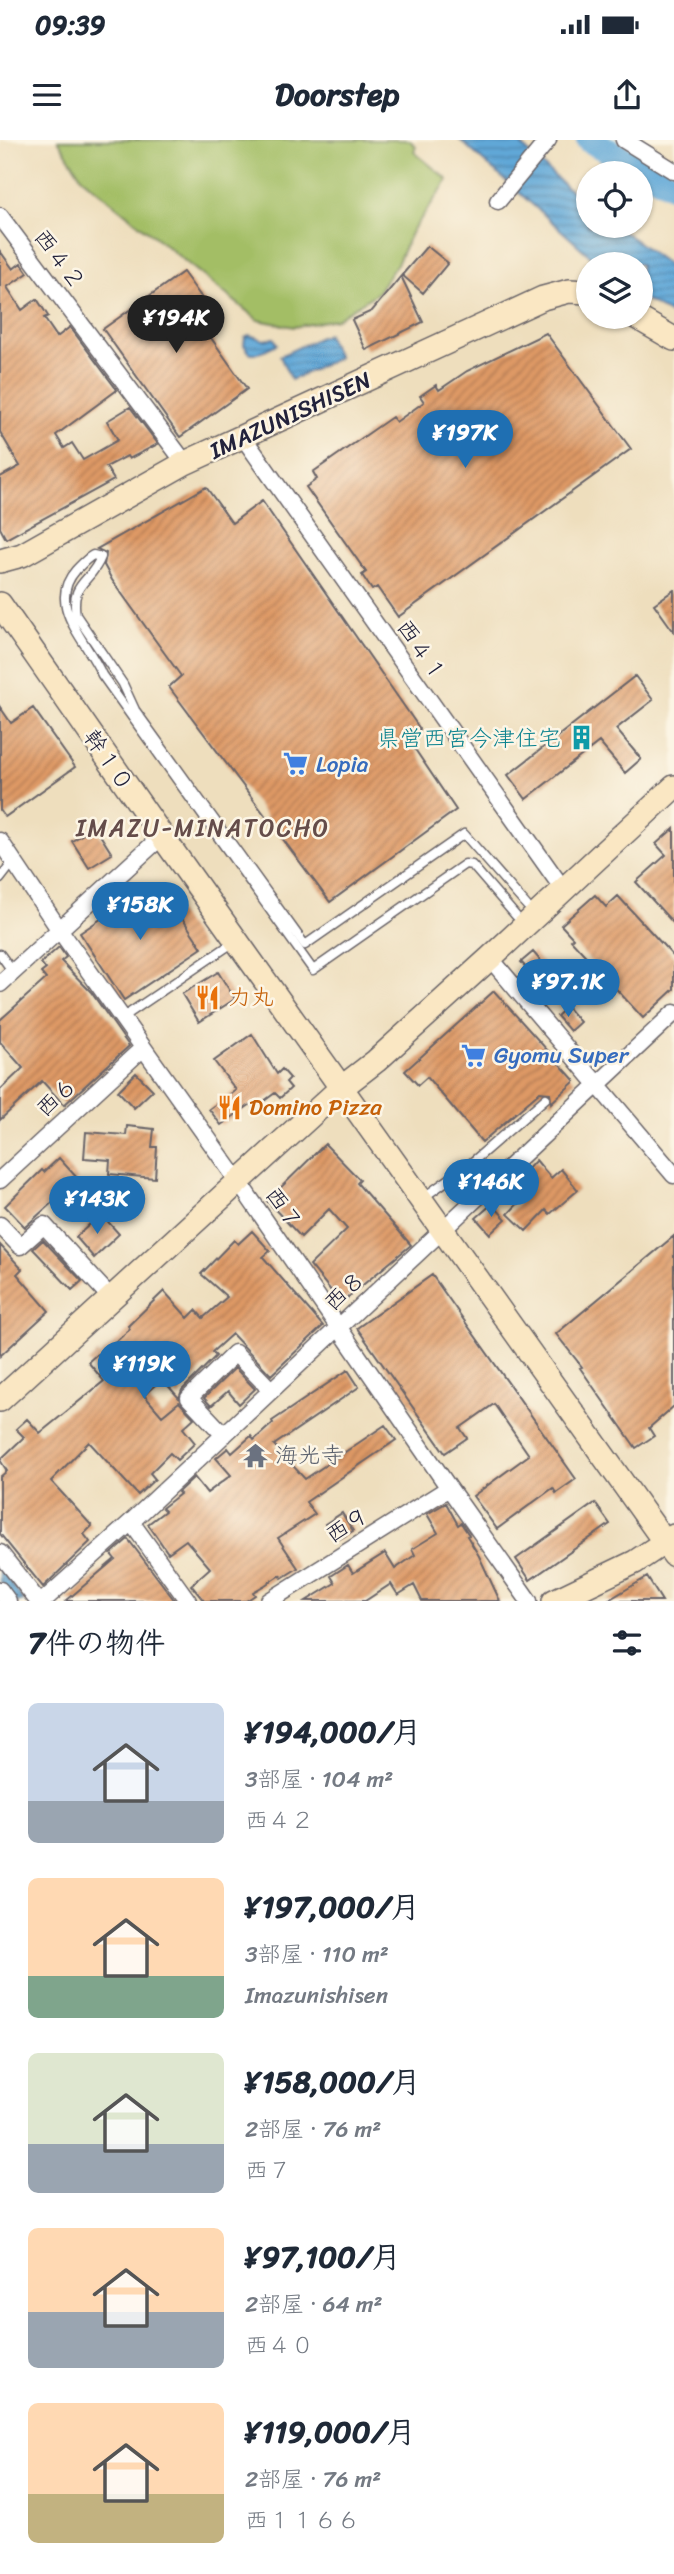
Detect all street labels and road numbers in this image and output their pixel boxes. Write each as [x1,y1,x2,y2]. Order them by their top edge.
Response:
street label: 西４２ [22,219,97,299]
street label: IMAZUNISHISEN [201,360,378,471]
street label: 西４１ [385,610,458,690]
street label: 幹１０ [72,720,145,800]
street label: 西６ [26,1067,87,1128]
street label: 西７ [254,1178,314,1239]
street label: 西８ [314,1261,375,1322]
street label: 西９ [317,1496,378,1555]

